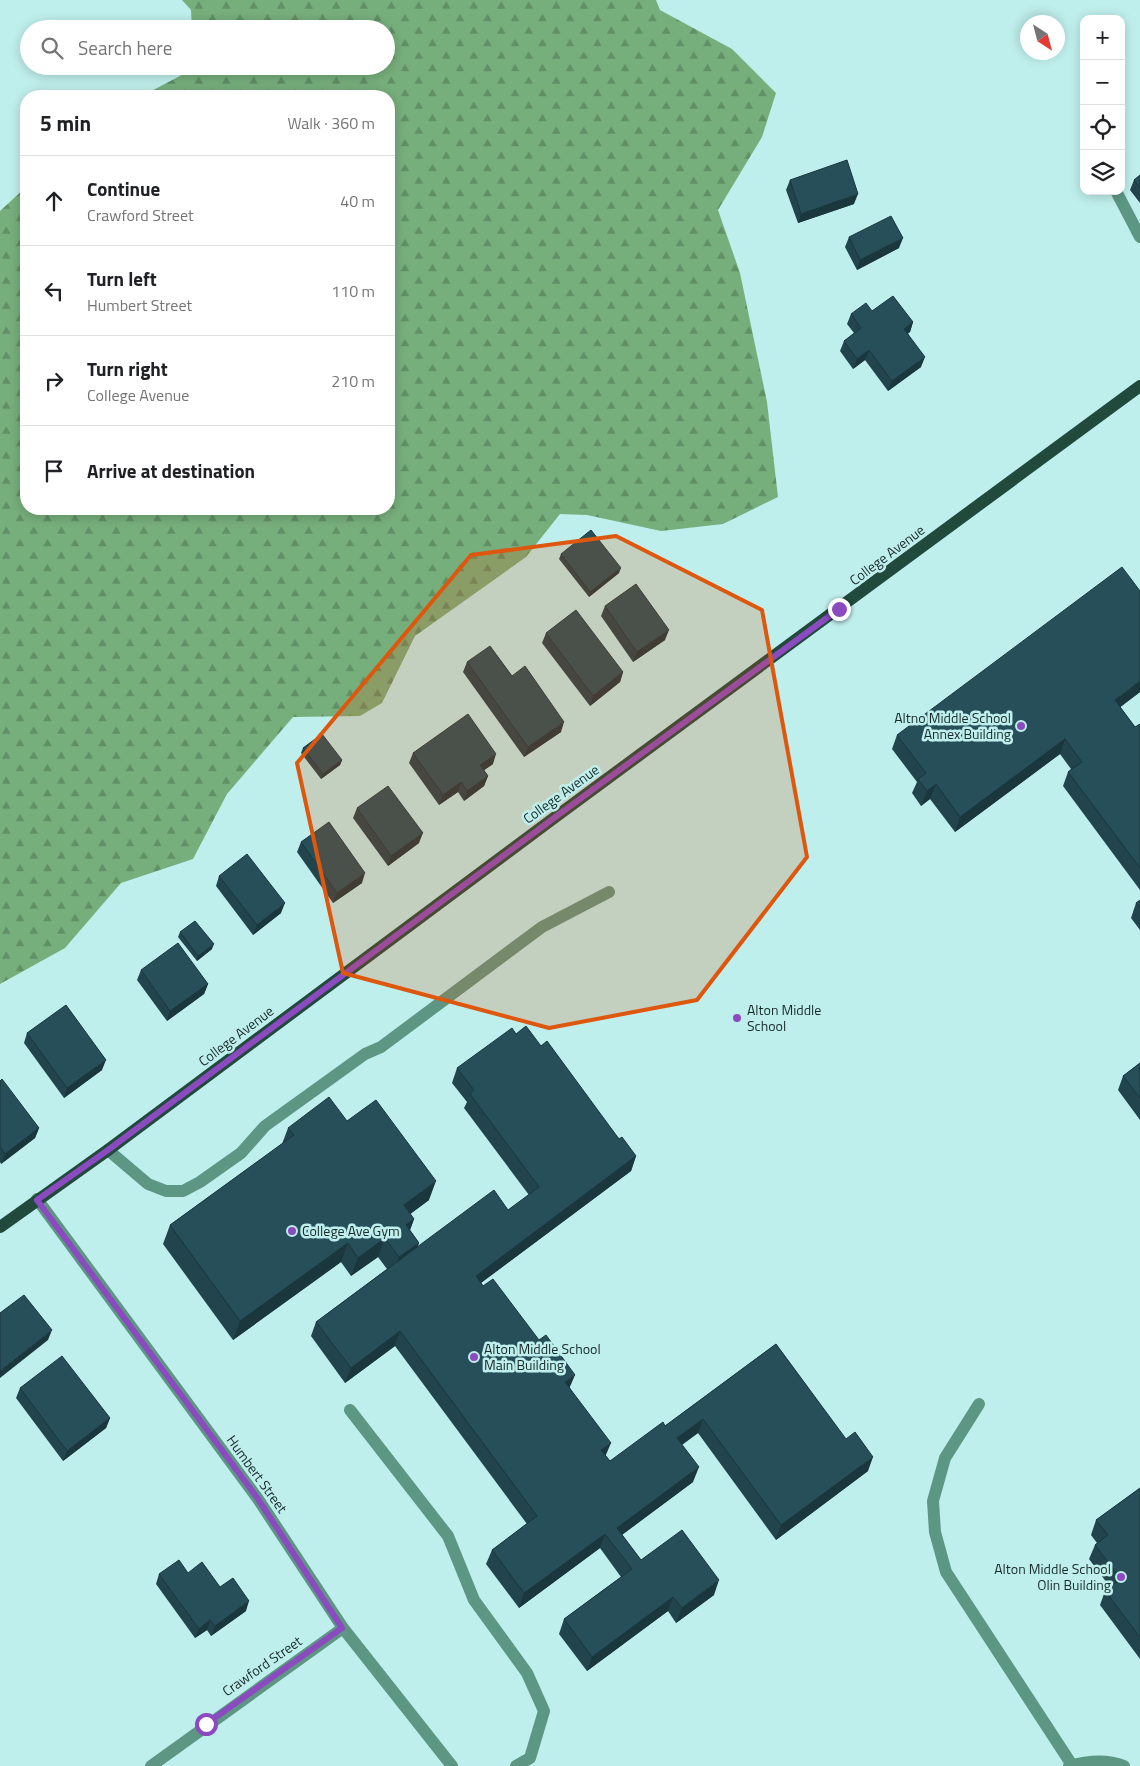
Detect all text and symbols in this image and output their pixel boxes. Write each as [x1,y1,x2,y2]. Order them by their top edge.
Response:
north arrow [1020,15,1065,60]
map controls [1080,15,1125,195]
button: + [1080,15,1125,60]
search box [20,20,395,75]
text: Search here [78,33,172,62]
icon: search [38,34,66,62]
button: − [1080,60,1125,105]
button: locate [1080,105,1125,150]
text: 5 min [40,107,91,139]
text: Walk · 360 m [287,111,375,135]
button: layers [1080,150,1125,195]
text: Continue [87,174,160,203]
icon: ahead [40,187,68,215]
text: 40 m [340,189,375,213]
text: Crawford Street [87,203,194,227]
text: Turn left [87,264,157,293]
icon: left [40,277,68,305]
text: 110 m [331,279,375,303]
text: Humbert Street [87,293,192,317]
text: Turn right [87,354,168,383]
icon: right [40,367,68,395]
text: 210 m [331,369,375,393]
text: College Avenue [87,383,189,407]
text: Arrive at destination [87,456,255,485]
icon: arrive [40,457,68,485]
street label: College Avenue [845,519,929,590]
route end [828,598,851,621]
place label: Altno Middle School Annex Building [894,707,1011,744]
marker: Altno Middle School Annex Building [1015,720,1027,732]
street label: College Avenue [518,759,603,828]
place label: Alton Middle School [747,999,821,1036]
street label: College Avenue [194,1000,278,1071]
marker: Alton Middle School [731,1012,743,1024]
place label: College Ave Gym [302,1220,400,1241]
marker: College Ave Gym [286,1225,298,1237]
place label: Alton Middle School Main Building [484,1338,601,1375]
marker: Alton Middle School Main Building [468,1351,480,1363]
street label: Humbert Street [222,1430,293,1517]
place label: Alton Middle School Olin Building [994,1558,1111,1595]
marker: Alton Middle School Olin Building [1115,1571,1127,1583]
street label: Crawford Street [218,1630,306,1701]
route start [195,1713,218,1736]

